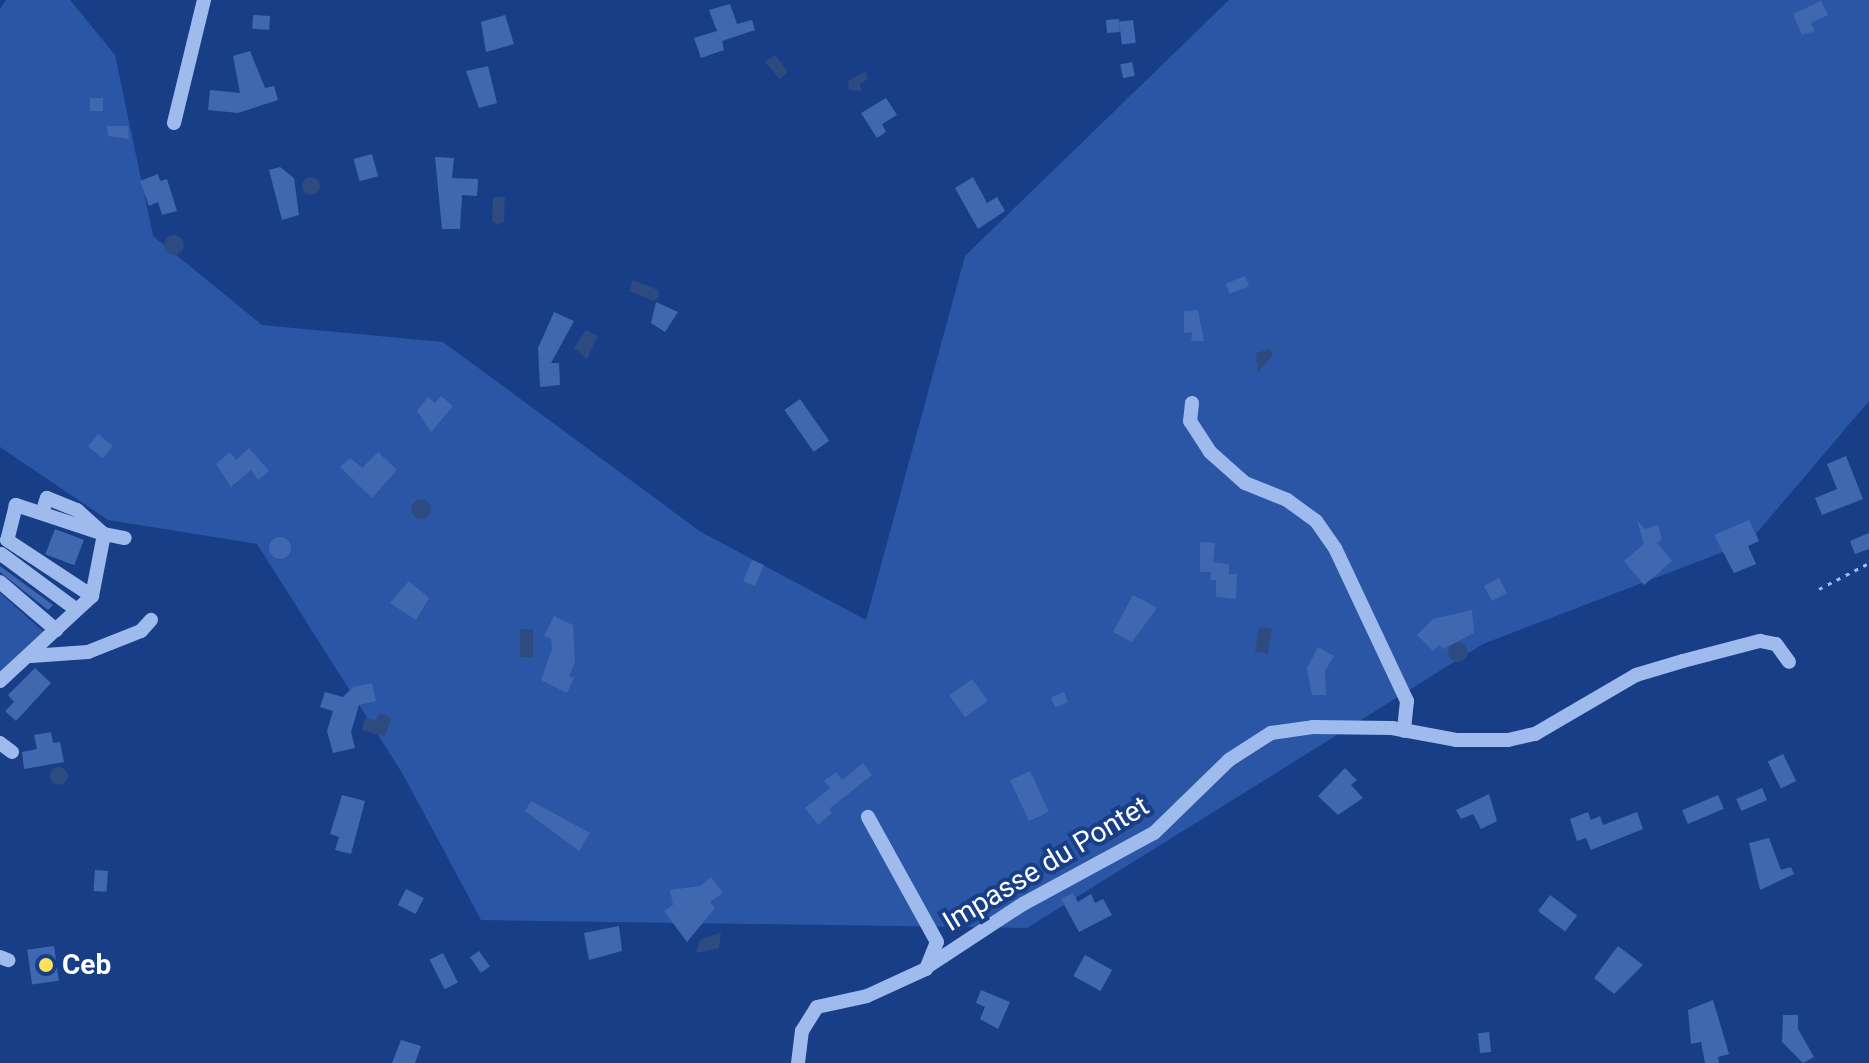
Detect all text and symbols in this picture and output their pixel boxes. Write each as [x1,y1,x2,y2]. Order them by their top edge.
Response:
street label: Impasse du Pontet [937,789,1155,939]
place label: Ceb [62,948,111,982]
marker: Ceb [37,956,55,974]

